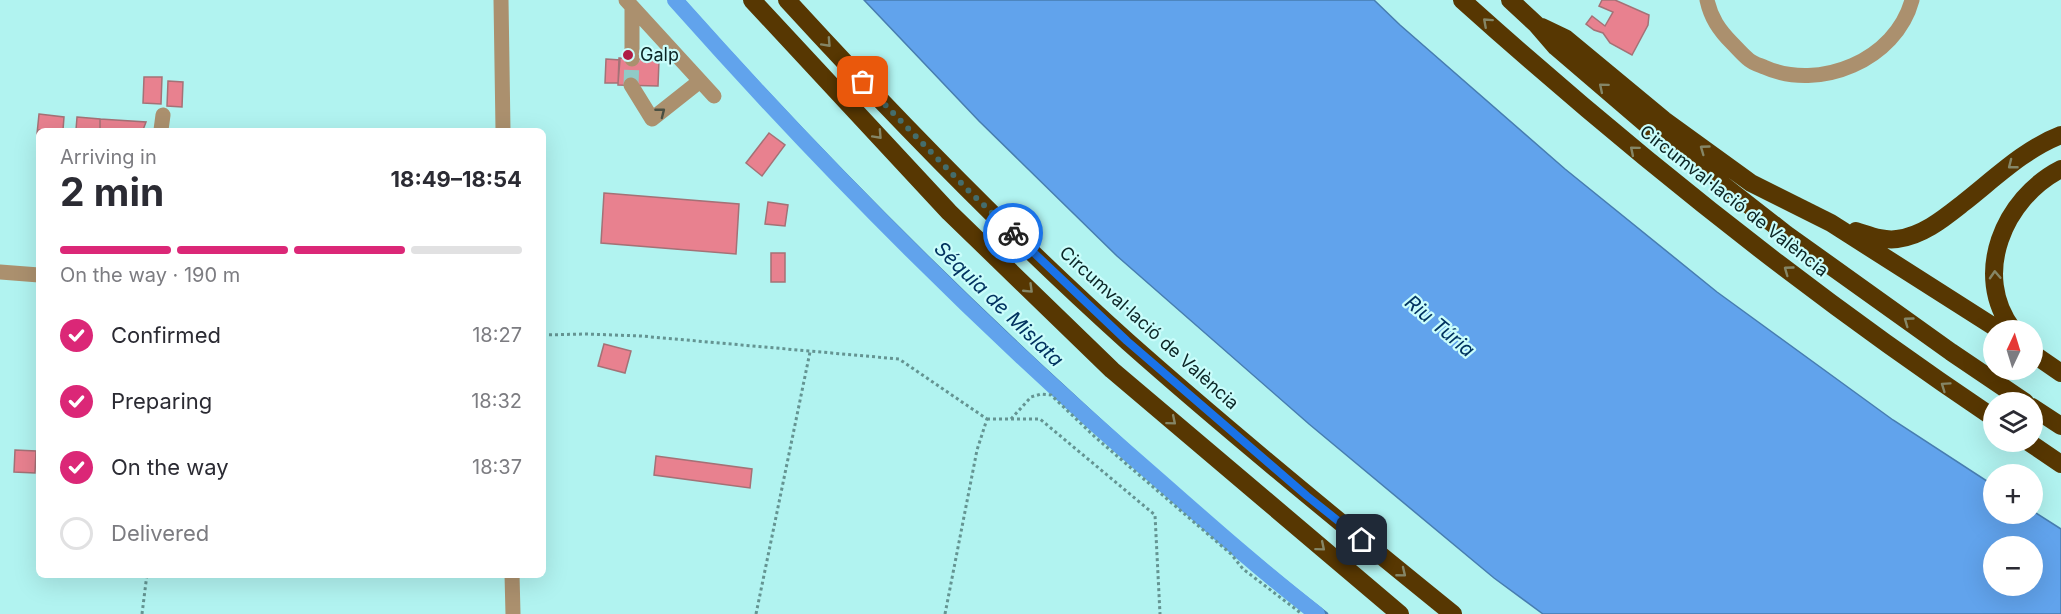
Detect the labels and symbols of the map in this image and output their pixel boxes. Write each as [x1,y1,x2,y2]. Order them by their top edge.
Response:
one-way arrow [1483,18,1494,29]
one-way arrow [820,36,831,47]
place label: Galp [640,44,679,65]
marker: Galp [621,48,635,62]
pin [837,56,888,107]
one-way arrow [1599,84,1610,95]
one-way arrow [654,108,665,119]
street label: Circumval·lació de València [1636,120,1833,281]
one-way arrow [870,127,881,138]
one-way arrow [1699,145,1710,156]
one-way arrow [1630,147,1641,158]
one-way arrow [2007,158,2018,169]
courier [983,203,1043,263]
water label: Séquia de Mislata [930,236,1068,372]
street label: Circumval·lació de València [1056,242,1243,414]
one-way arrow [1783,267,1794,278]
one-way arrow [1989,271,2002,280]
one-way arrow [1022,282,1032,293]
water label: Riu Túria [1400,290,1480,362]
one-way arrow [1903,317,1914,328]
north arrow [1983,320,2043,380]
one-way arrow [1941,381,1951,393]
one-way arrow [1165,414,1176,425]
pin [1336,514,1387,565]
one-way arrow [1314,540,1325,551]
one-way arrow [1395,565,1406,576]

